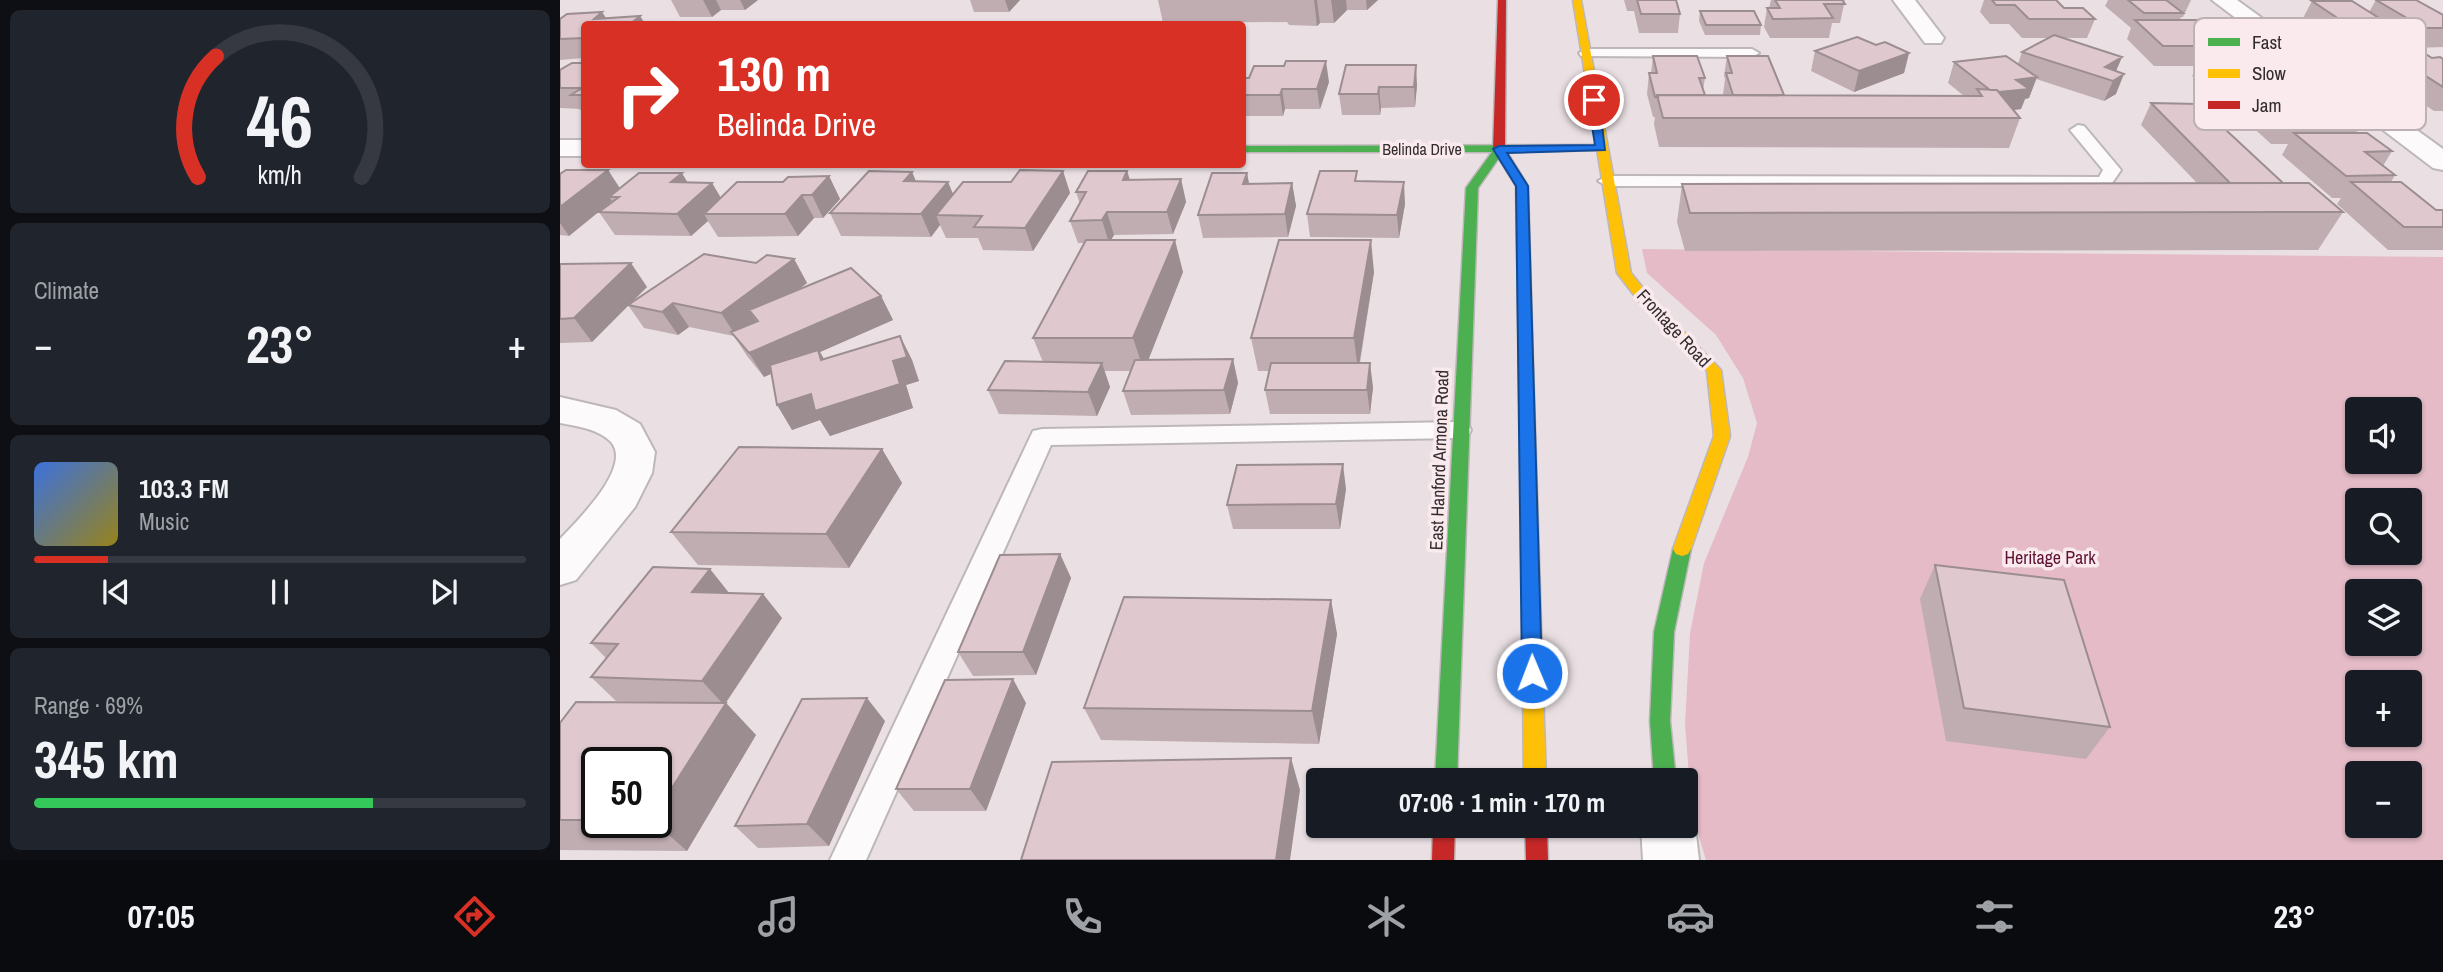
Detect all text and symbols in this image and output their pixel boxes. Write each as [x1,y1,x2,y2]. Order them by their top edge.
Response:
legend [2194,18,2426,130]
text: Fast [2252,29,2282,55]
text: 130 m [717,40,831,106]
icon: right [602,49,693,140]
text: Slow [2252,60,2287,86]
pin [1564,70,1624,130]
text: 46 [247,73,313,171]
icon: arrive [1575,81,1613,119]
text: Jam [2252,92,2281,118]
text: Belinda Drive [717,103,876,146]
street label: Belinda Drive [1382,138,1462,160]
text: km/h [258,158,302,192]
text: Climate [34,275,99,306]
street label: Frontage Road [1631,283,1717,373]
text: 23° [246,309,314,379]
text: − [34,319,52,370]
text: + [508,319,526,370]
street label: East Hanford Armona Road [1423,369,1455,551]
map controls [2345,397,2422,838]
button: sound [2345,397,2422,474]
text: 103.3 FM [139,471,229,506]
button: search [2345,488,2422,565]
text: Music [139,506,189,537]
park label: Heritage Park [2004,545,2096,570]
icon: previous [97,573,135,611]
icon: pause [261,573,299,611]
icon: next [425,573,463,611]
button: layers [2345,579,2422,656]
position arrow [1495,636,1569,710]
button: + [2345,670,2422,747]
text: Range · 69% [34,690,143,721]
text: 345 km [34,724,179,794]
speed limit sign: 50 [581,747,672,838]
button: − [2345,761,2422,838]
text: 07:06 · 1 min · 170 m [1399,785,1605,820]
icon: directions [450,892,499,941]
icon: music [754,892,803,941]
icon: phone [1058,892,1107,941]
icon: climate [1362,892,1411,941]
icon: car [1666,892,1715,941]
icon: filters [1970,892,2019,941]
text: 07:05 [127,895,195,938]
text: 23° [2273,895,2315,938]

